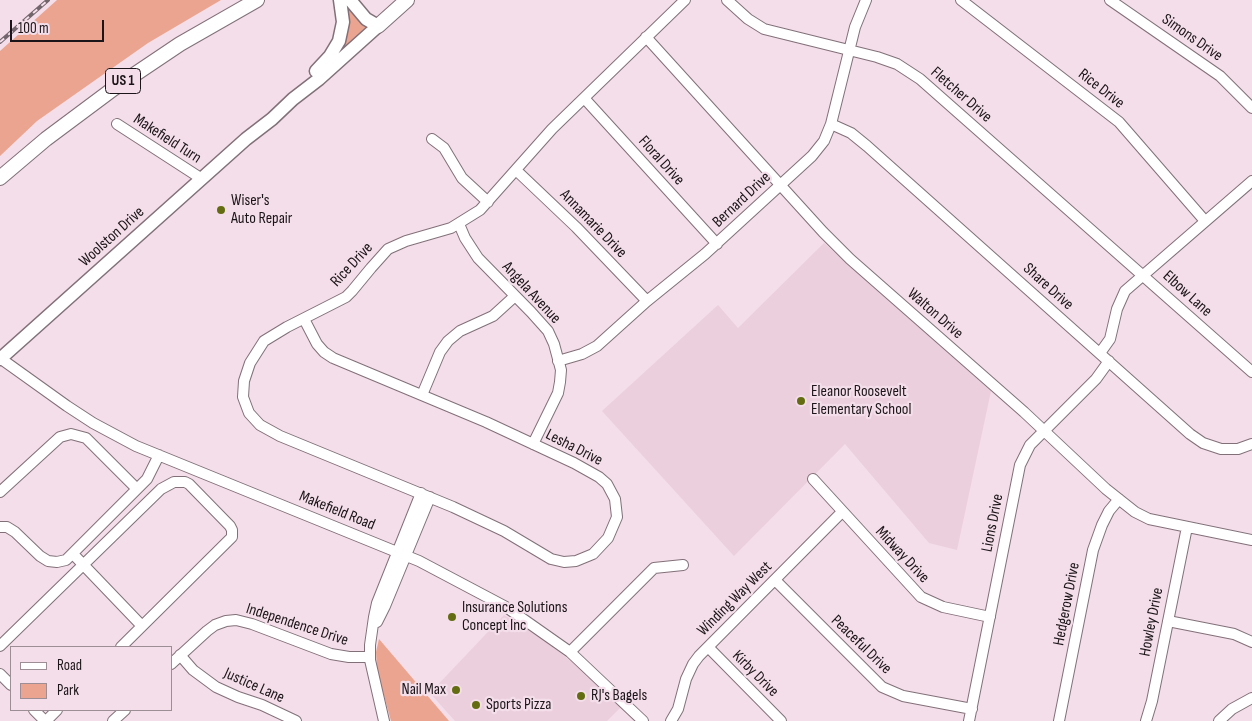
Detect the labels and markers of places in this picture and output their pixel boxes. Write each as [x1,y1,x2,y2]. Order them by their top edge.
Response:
place label: Wiser's Auto Repair [231,191,292,229]
marker: Wiser's Auto Repair [215,204,227,216]
place label: Eleanor Roosevelt Elementary School [811,382,911,420]
marker: Eleanor Roosevelt Elementary School [795,395,807,407]
place label: Insurance Solutions Concept Inc [462,598,567,636]
marker: Insurance Solutions Concept Inc [446,611,458,623]
place label: Nail Max [402,680,446,700]
marker: Nail Max [450,684,462,696]
place label: RJ's Bagels [591,686,647,706]
marker: RJ's Bagels [575,690,587,702]
place label: Sports Pizza [486,695,551,715]
marker: Sports Pizza [470,699,482,711]

